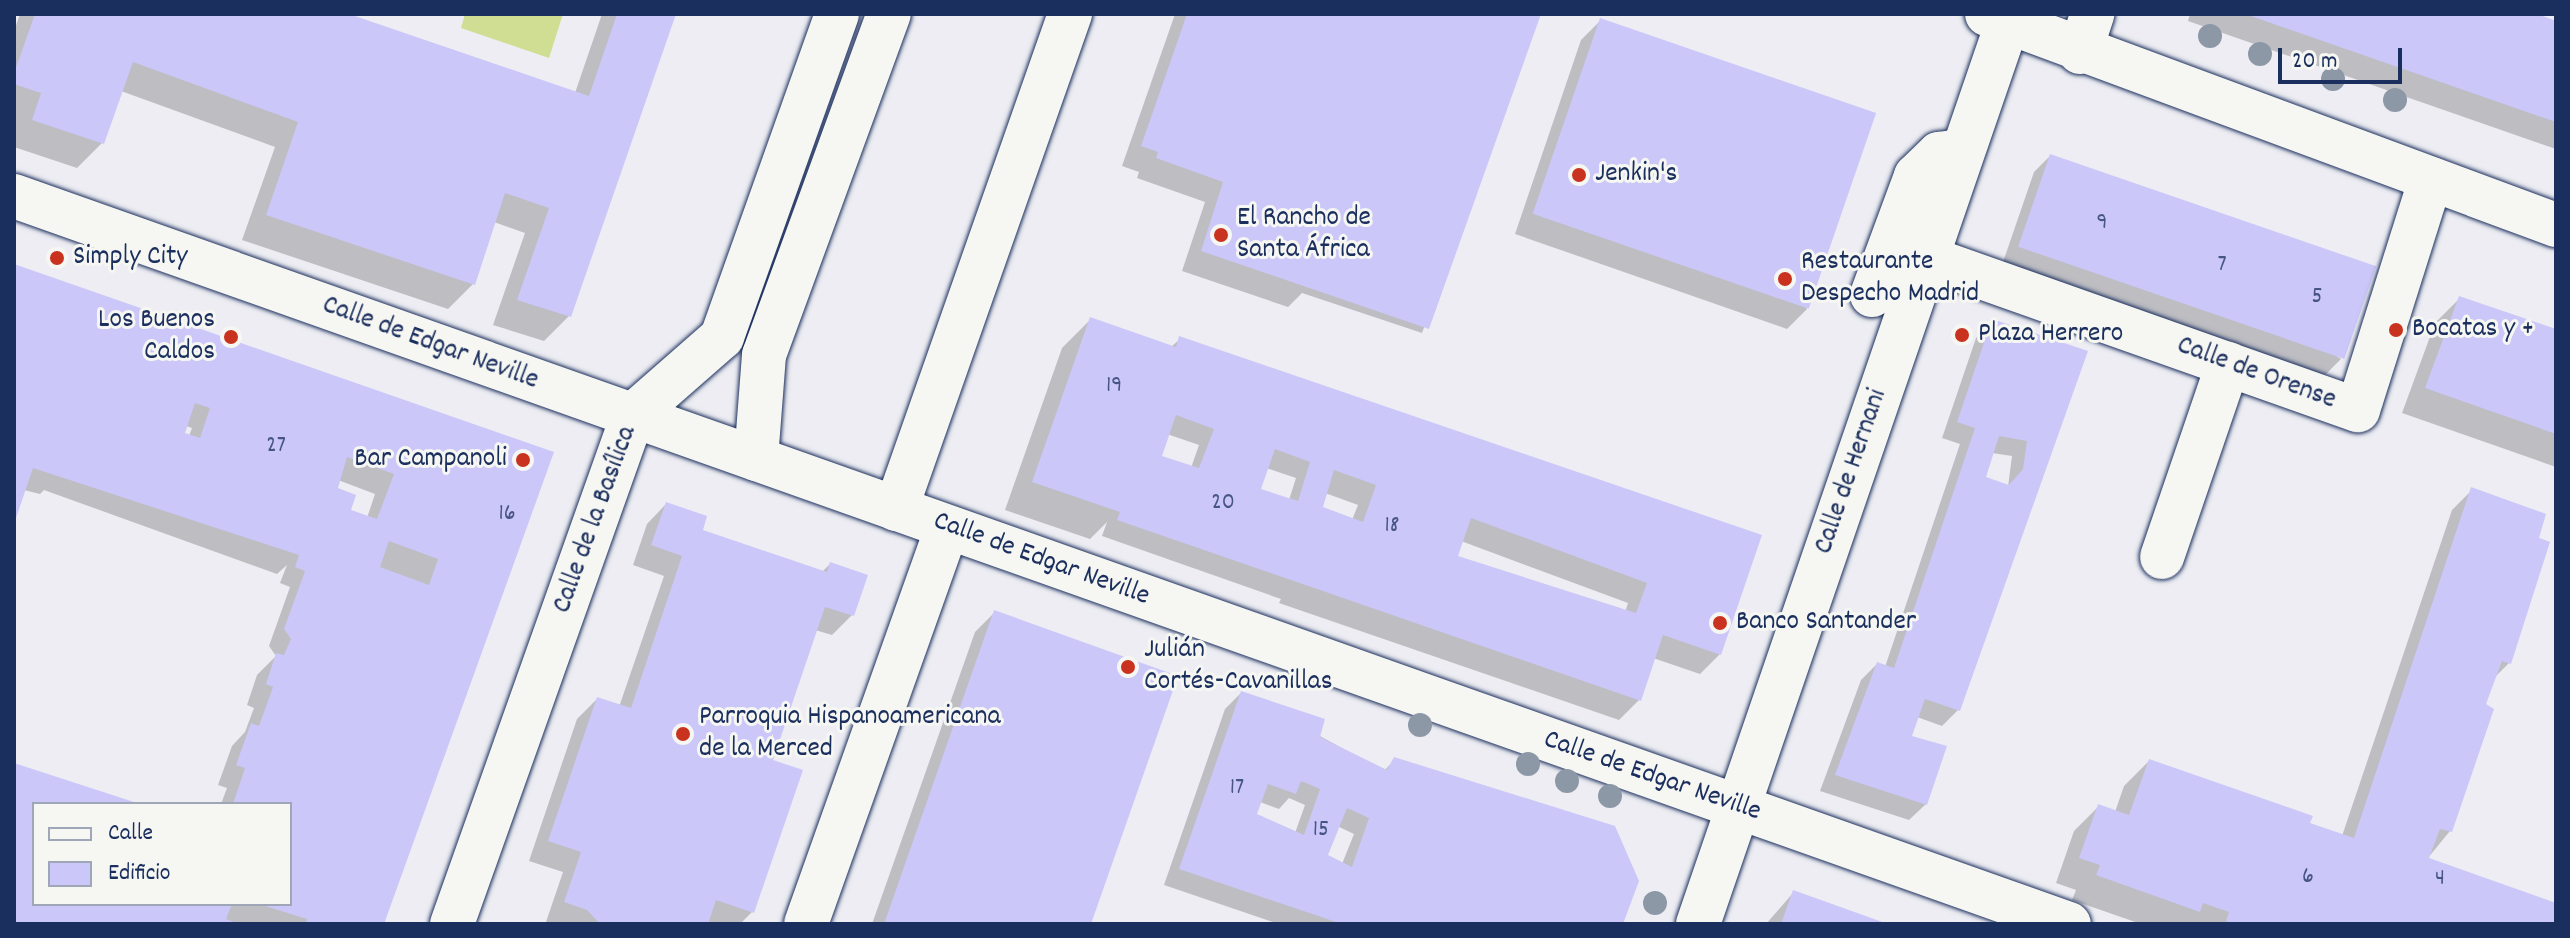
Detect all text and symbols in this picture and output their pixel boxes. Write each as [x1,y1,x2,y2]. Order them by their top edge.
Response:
scale bar [2282,32,2406,82]
text: 20 m [2292,45,2338,79]
place label: Jenkin's [1595,158,1677,192]
marker: Jenkin's [1570,166,1588,184]
place label: El Rancho de Santa África [1237,202,1371,268]
house number: 9 [2097,210,2107,238]
marker: El Rancho de Santa África [1212,226,1230,244]
place label: Simply City [73,241,188,275]
place label: Restaurante Despecho Madrid [1801,246,1979,312]
marker: Simply City [48,249,66,267]
house number: 7 [2217,252,2227,280]
marker: Restaurante Despecho Madrid [1776,270,1794,288]
house number: 5 [2311,284,2323,312]
street label: Calle de Edgar Neville [317,289,543,399]
place label: Los Buenos Caldos [98,304,215,370]
place label: Bocatas y + [2412,313,2534,347]
place label: Plaza Herrero [1978,318,2123,352]
marker: Bocatas y + [2387,321,2405,339]
marker: Plaza Herrero [1953,326,1971,344]
marker: Los Buenos Caldos [222,328,240,346]
street label: Calle de Orense [2172,330,2340,418]
house number: 19 [1106,373,1122,401]
street label: Calle de Hernani [1808,385,1896,559]
street label: Calle de la Basílica [547,422,645,618]
house number: 27 [266,433,286,461]
place label: Bar Campanoli [354,443,507,477]
marker: Bar Campanoli [514,451,532,469]
house number: 20 [1211,490,1235,518]
house number: 16 [498,501,516,529]
street label: Calle de Edgar Neville [928,505,1154,615]
house number: 18 [1385,513,1399,541]
place label: Banco Santander [1736,606,1916,640]
marker: Banco Santander [1711,614,1729,632]
place label: Julián Cortés-Cavanillas [1144,634,1333,700]
marker: Julián Cortés-Cavanillas [1119,658,1137,676]
place label: Parroquia Hispanoamericana de la Merced [699,701,1001,767]
street label: Calle de Edgar Neville [1539,724,1765,830]
marker: Parroquia Hispanoamericana de la Merced [674,725,692,743]
house number: 17 [1230,775,1244,803]
legend [32,802,292,906]
text: Calle [108,817,153,851]
house number: 15 [1313,817,1329,845]
text: Edificio [108,857,170,891]
house number: 6 [2302,864,2314,892]
house number: 4 [2435,866,2445,894]

